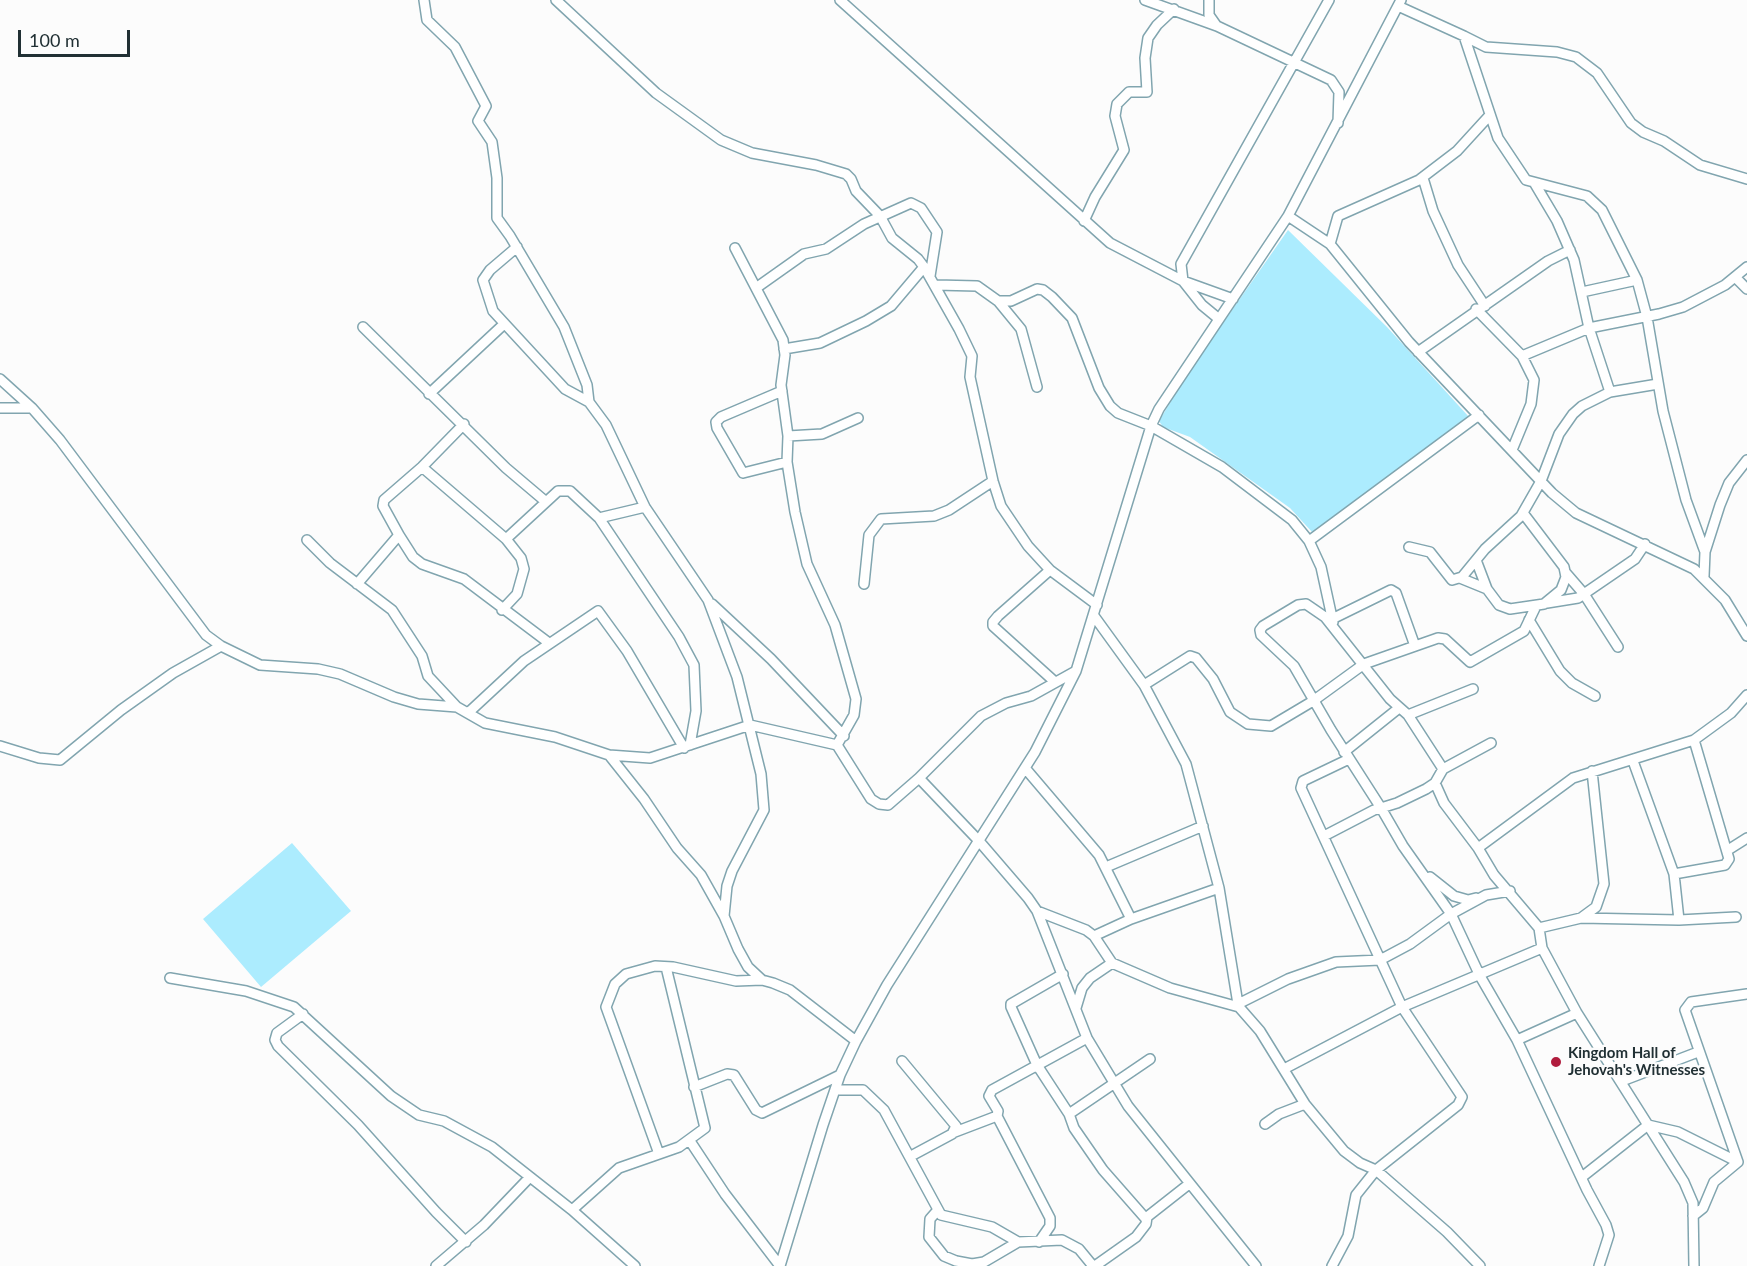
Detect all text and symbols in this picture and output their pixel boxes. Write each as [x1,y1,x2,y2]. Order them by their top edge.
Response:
scale bar [21,18,134,56]
text: 100 m [29,29,80,51]
place label: Kingdom Hall of Jehovah's Witnesses [1568,1044,1705,1079]
marker: Kingdom Hall of Jehovah's Witnesses [1549,1055,1563,1069]

